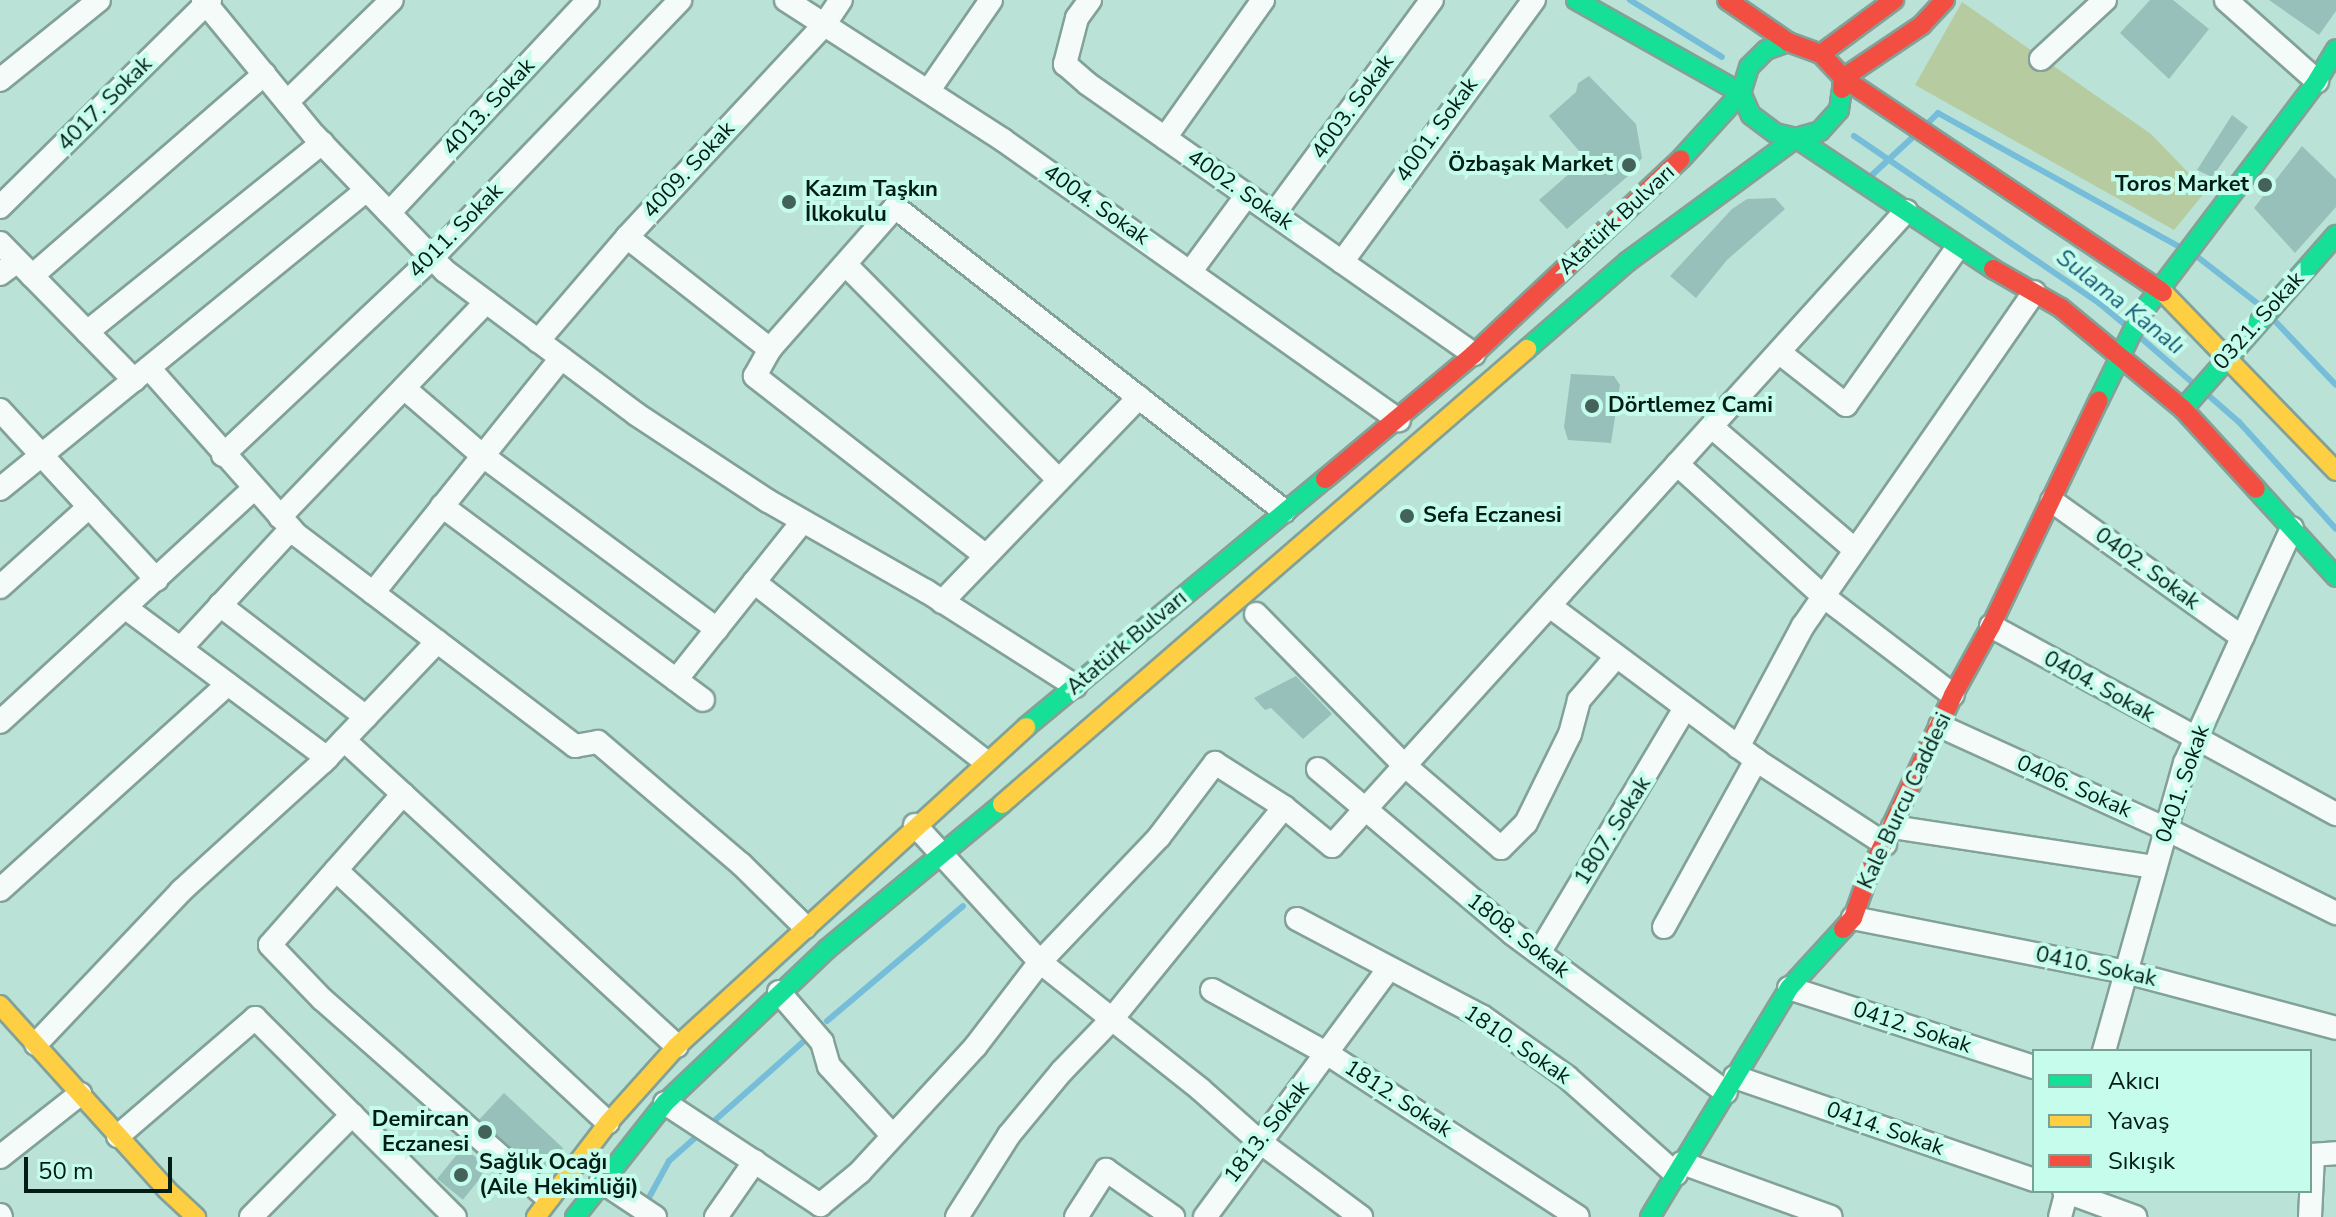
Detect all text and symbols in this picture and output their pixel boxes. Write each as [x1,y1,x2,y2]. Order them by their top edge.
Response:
street label: 4003. Sokak [1306,50,1400,164]
street label: 4017. Sokak [52,51,158,157]
street label: 4013. Sokak [437,53,541,161]
street label: 4001. Sokak [1390,73,1484,187]
street label: 4009. Sokak [637,116,741,224]
street label: 4002. Sokak [1182,144,1298,236]
place label: Özbaşak Market [1448,152,1613,178]
marker: Özbaşak Market [1620,156,1638,174]
street label: 4004. Sokak [1038,159,1154,251]
street label: Atatürk Bulvarı [1554,160,1680,280]
place label: Toros Market [2115,172,2249,198]
place label: Kazım Taşkın İlkokulu [805,176,938,228]
marker: Toros Market [2256,176,2274,194]
street label: 4011. Sokak [403,178,509,284]
marker: Kazım Taşkın İlkokulu [780,193,798,211]
water label: Sulama Kanalı [2050,243,2190,361]
street label: 0321. Sokak [2208,267,2310,375]
place label: Dörtlemez Cami [1608,393,1773,419]
marker: Dörtlemez Cami [1583,397,1601,415]
place label: Sefa Eczanesi [1423,503,1562,529]
marker: Sefa Eczanesi [1398,507,1416,525]
street label: 0402. Sokak [2090,522,2204,616]
street label: Atatürk Bulvarı [1061,585,1193,701]
street label: 0404. Sokak [2039,646,2159,728]
street label: Kale Burcu Caddesi [1853,709,1957,893]
street label: 0401. Sokak [2151,722,2215,846]
street label: 0406. Sokak [2013,750,2135,824]
street label: 1807. Sokak [1569,772,1657,890]
street label: 1808. Sokak [1461,888,1575,984]
street label: 0410. Sokak [2033,941,2159,993]
street label: 0412. Sokak [1850,996,1974,1060]
street label: 1810. Sokak [1459,1000,1575,1090]
legend [2032,1049,2312,1193]
street label: 1812. Sokak [1339,1054,1457,1144]
text: Akıcı [2108,1065,2160,1097]
street label: 1813. Sokak [1219,1075,1315,1189]
street label: 0414. Sokak [1823,1097,1947,1161]
text: Yavaş [2108,1105,2169,1137]
place label: Demircan Eczanesi [372,1106,469,1158]
marker: Demircan Eczanesi [476,1123,494,1141]
scale bar [28,1141,176,1191]
text: Sıkışık [2108,1145,2175,1177]
place label: Sağlık Ocağı (Aile Hekimliği) [479,1149,639,1200]
text: 50 m [38,1155,94,1187]
marker: Sağlık Ocağı (Aile Hekimliği) [450,1164,472,1186]

